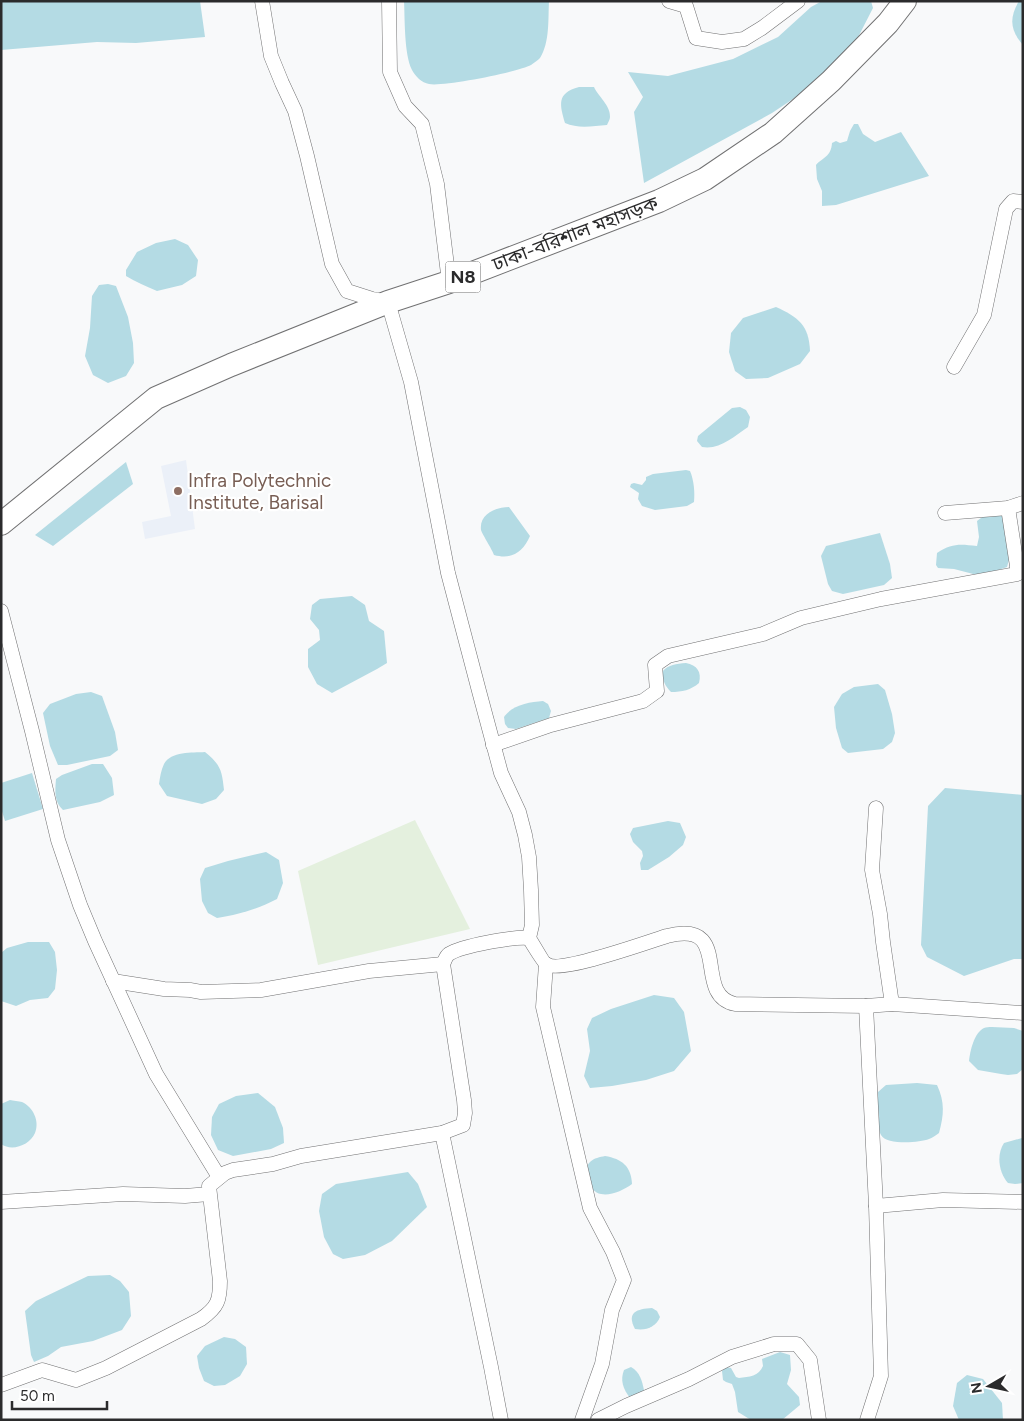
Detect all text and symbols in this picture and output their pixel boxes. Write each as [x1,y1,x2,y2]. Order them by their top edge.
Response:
street label: ঢাকা-বরিশাল মহাসড়ক [488,191,662,276]
road number: N8 [446,262,480,292]
place label: Infra Polytechnic Institute, Barisal [188,469,331,514]
marker: Infra Polytechnic Institute, Barisal [172,485,184,497]
north arrow [964,1361,1014,1411]
scale bar [12,1378,108,1410]
text: N [967,1381,986,1395]
text: 50 m [20,1387,55,1405]

